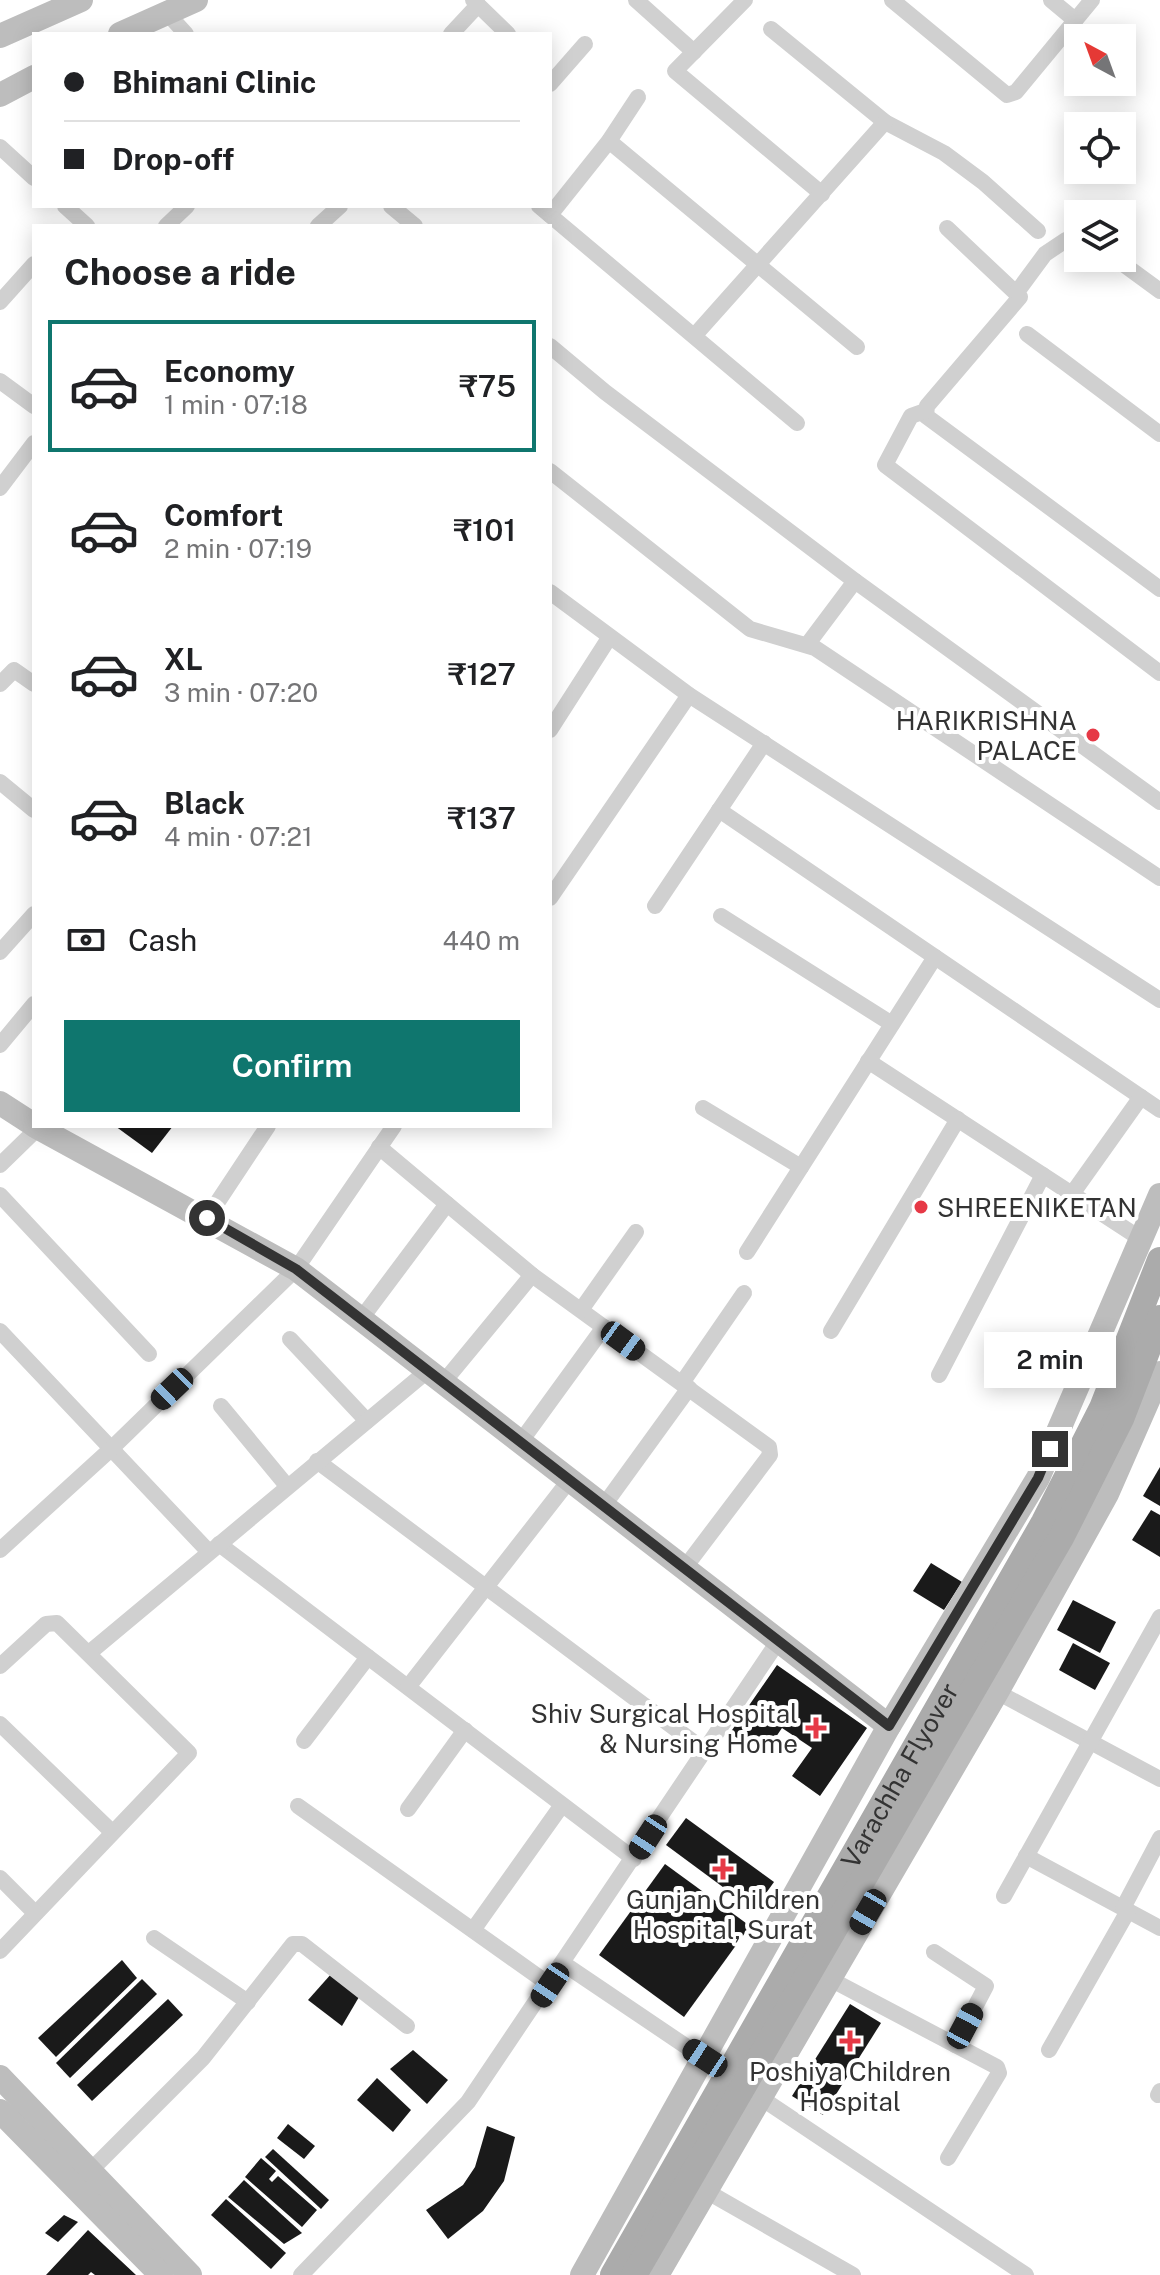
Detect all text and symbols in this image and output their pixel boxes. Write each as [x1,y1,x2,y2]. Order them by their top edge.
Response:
north arrow [1064,24,1136,96]
map controls [1064,24,1136,272]
text: Bhimani Clinic [112,64,316,100]
button: locate [1064,112,1136,184]
text: Drop-off [112,141,234,177]
button: layers [1064,200,1136,272]
text: Choose a ride [64,251,296,293]
icon: car [68,350,140,422]
text: Economy [164,353,295,389]
text: ₹75 [459,368,516,404]
text: 1 min · 07:18 [164,389,308,420]
icon: car [68,494,140,566]
text: Comfort [164,497,283,533]
text: ₹101 [454,512,516,548]
text: 2 min · 07:19 [164,533,312,564]
icon: car [68,638,140,710]
text: XL [164,641,203,677]
text: ₹127 [448,656,516,692]
text: 3 min · 07:20 [164,677,318,708]
place label: HARIKRISHNA PALACE [896,705,1077,766]
marker: HARIKRISHNA PALACE [1084,726,1102,744]
icon: car [68,782,140,854]
text: Black [164,785,245,821]
text: ₹137 [448,800,516,836]
text: 4 min · 07:21 [164,821,313,852]
icon: cash [64,918,108,962]
text: Cash [128,922,197,958]
text: 440 m [443,925,520,956]
button: Confirm [64,1020,520,1112]
place label: SHREENIKETAN [937,1192,1137,1223]
marker: SHREENIKETAN [912,1198,930,1216]
route start [189,1200,225,1236]
car [597,1317,649,1365]
callout: 2 min [984,1333,1116,1389]
text: 2 min [1016,1344,1084,1375]
car [146,1364,198,1414]
route end [1032,1431,1068,1467]
street label: Varachha Flyover [834,1677,964,1873]
place label: Shiv Surgical Hospital & Nursing Home [531,1698,798,1759]
marker: Shiv Surgical Hospital & Nursing Home [805,1717,827,1739]
car [625,1810,671,1864]
marker: Gunjan Children Hospital, Surat [712,1858,734,1880]
place label: Gunjan Children Hospital, Surat [626,1884,820,1945]
car [846,1885,890,1939]
car [527,1958,573,2012]
car [943,1999,987,2053]
marker: Poshiya Children Hospital [839,2030,861,2052]
car [678,2035,732,2081]
place label: Poshiya Children Hospital [749,2056,951,2117]

